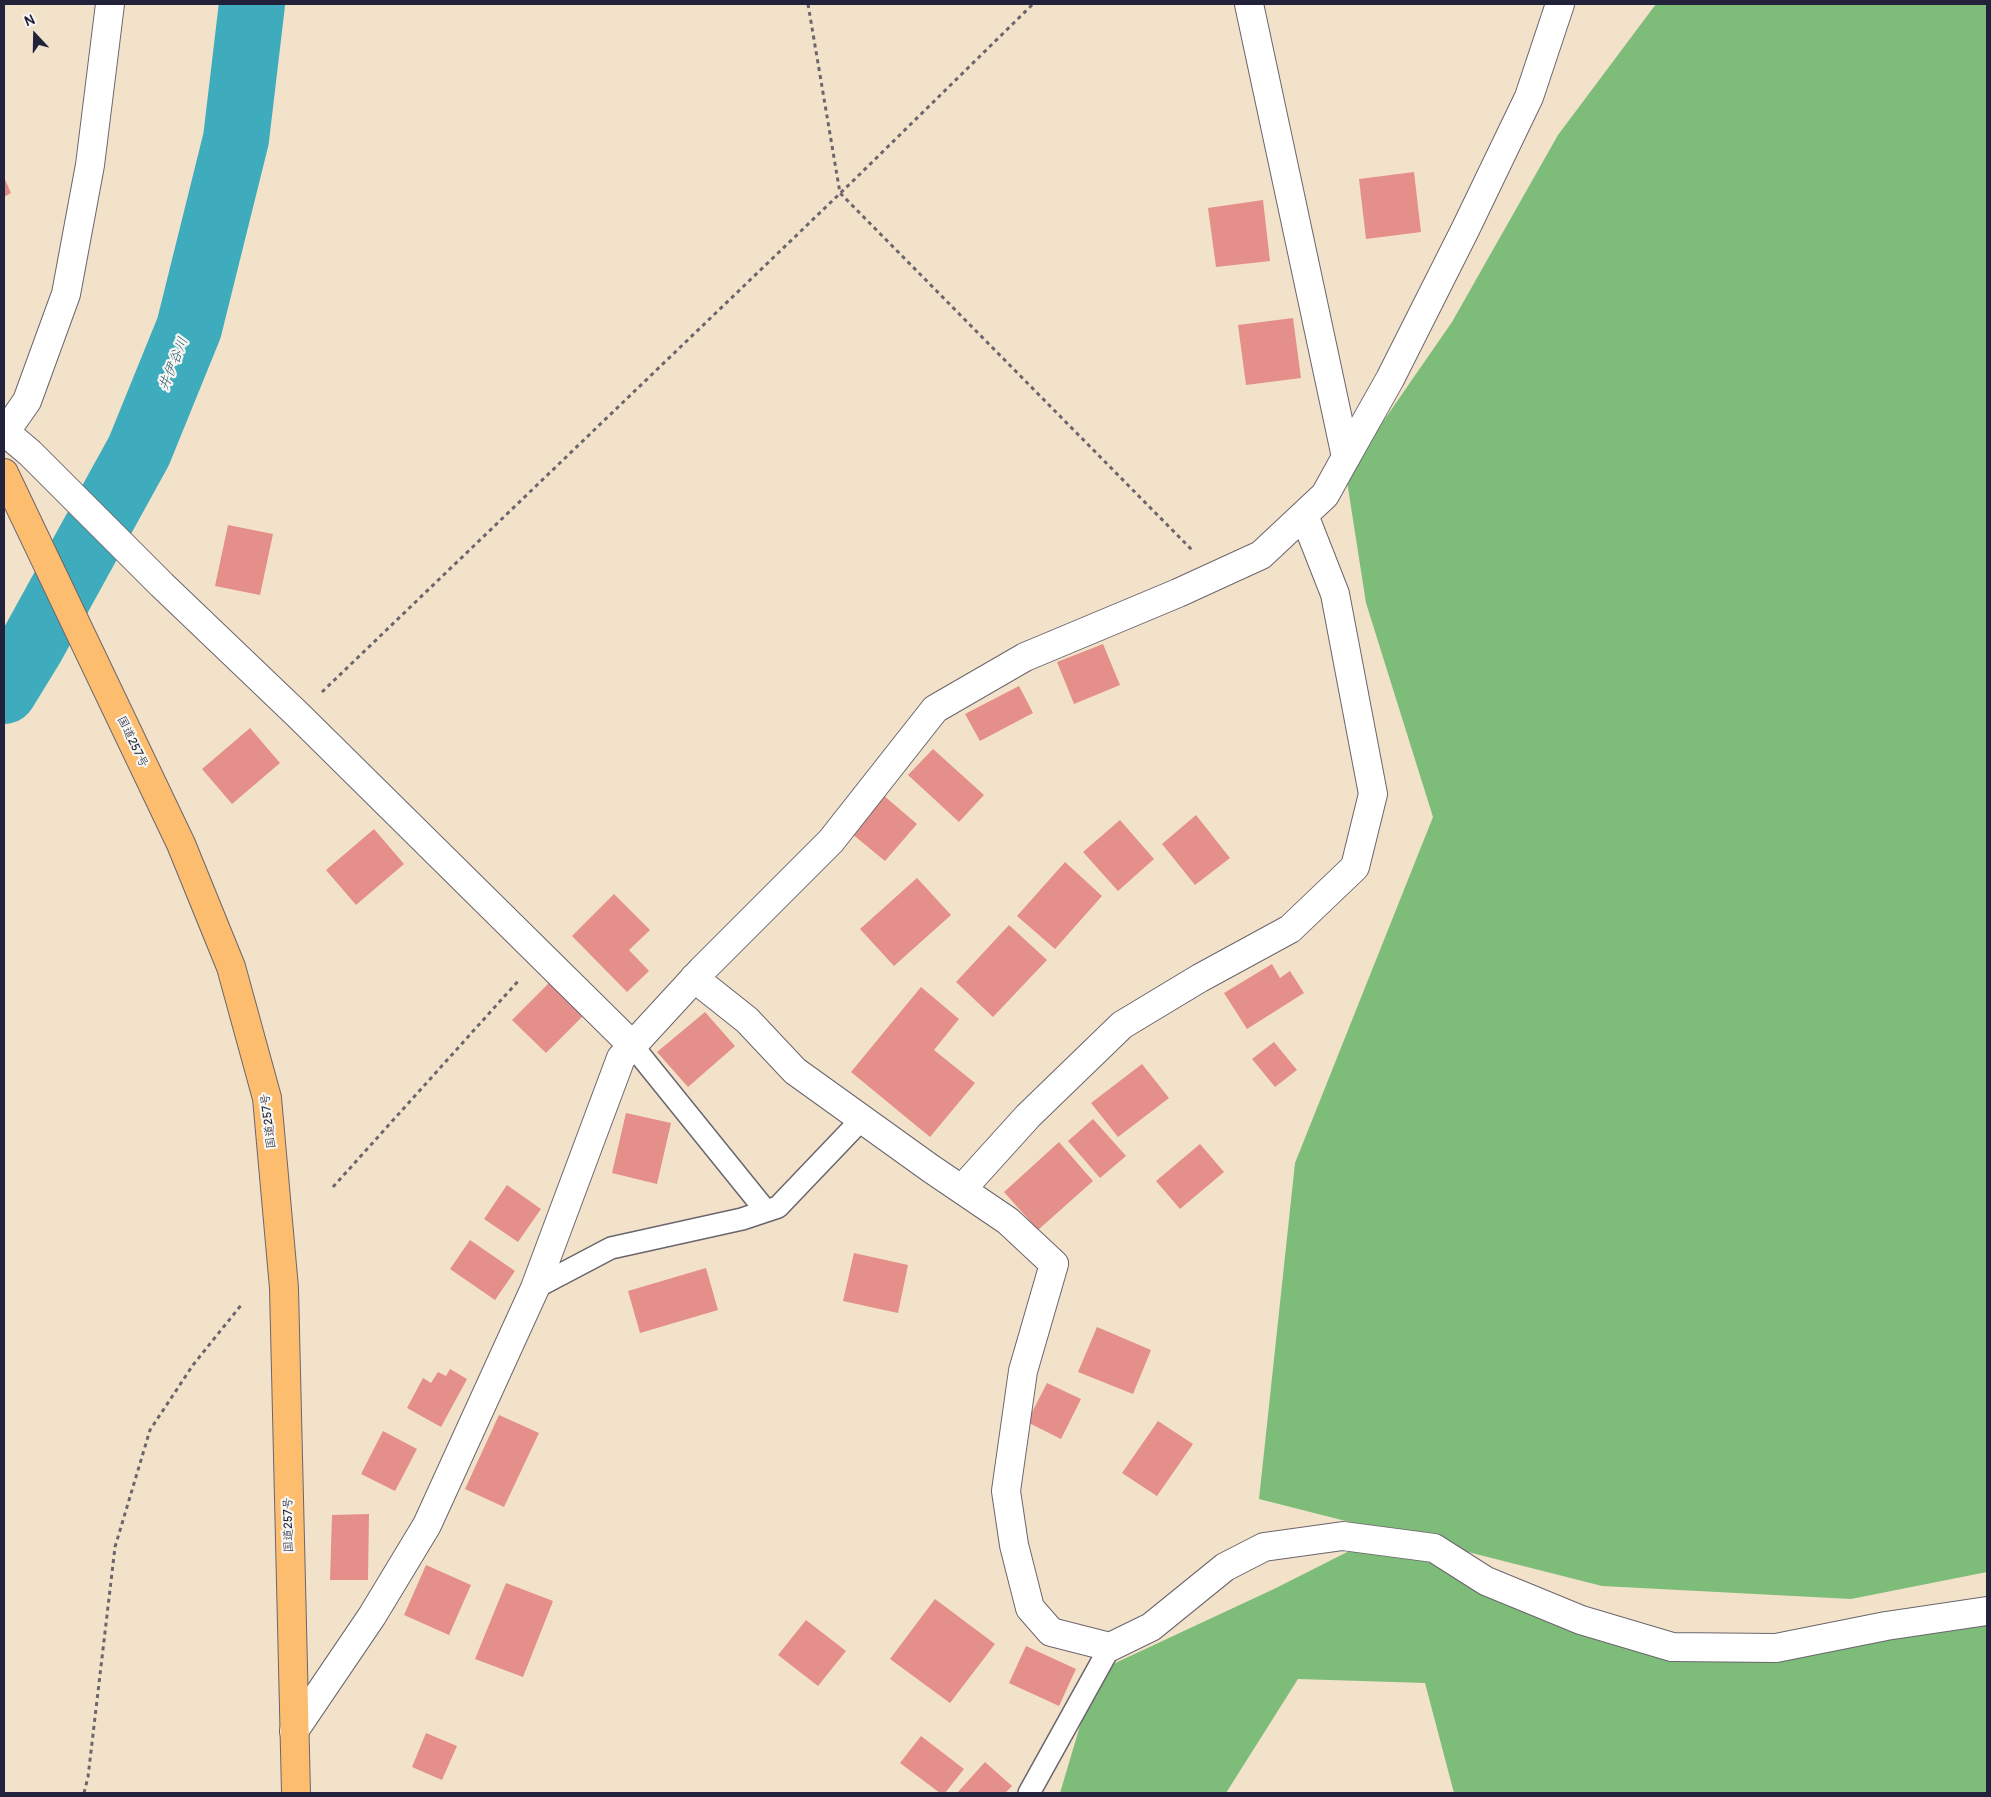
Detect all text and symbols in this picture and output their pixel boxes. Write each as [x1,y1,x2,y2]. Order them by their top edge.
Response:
north arrow [10,10,60,60]
text: N [22,11,37,30]
water label: 井伊谷川 [156,335,192,393]
street label: 国道257号 [113,714,151,770]
street label: 国道257号 [258,1093,280,1149]
street label: 国道257号 [281,1497,297,1553]

